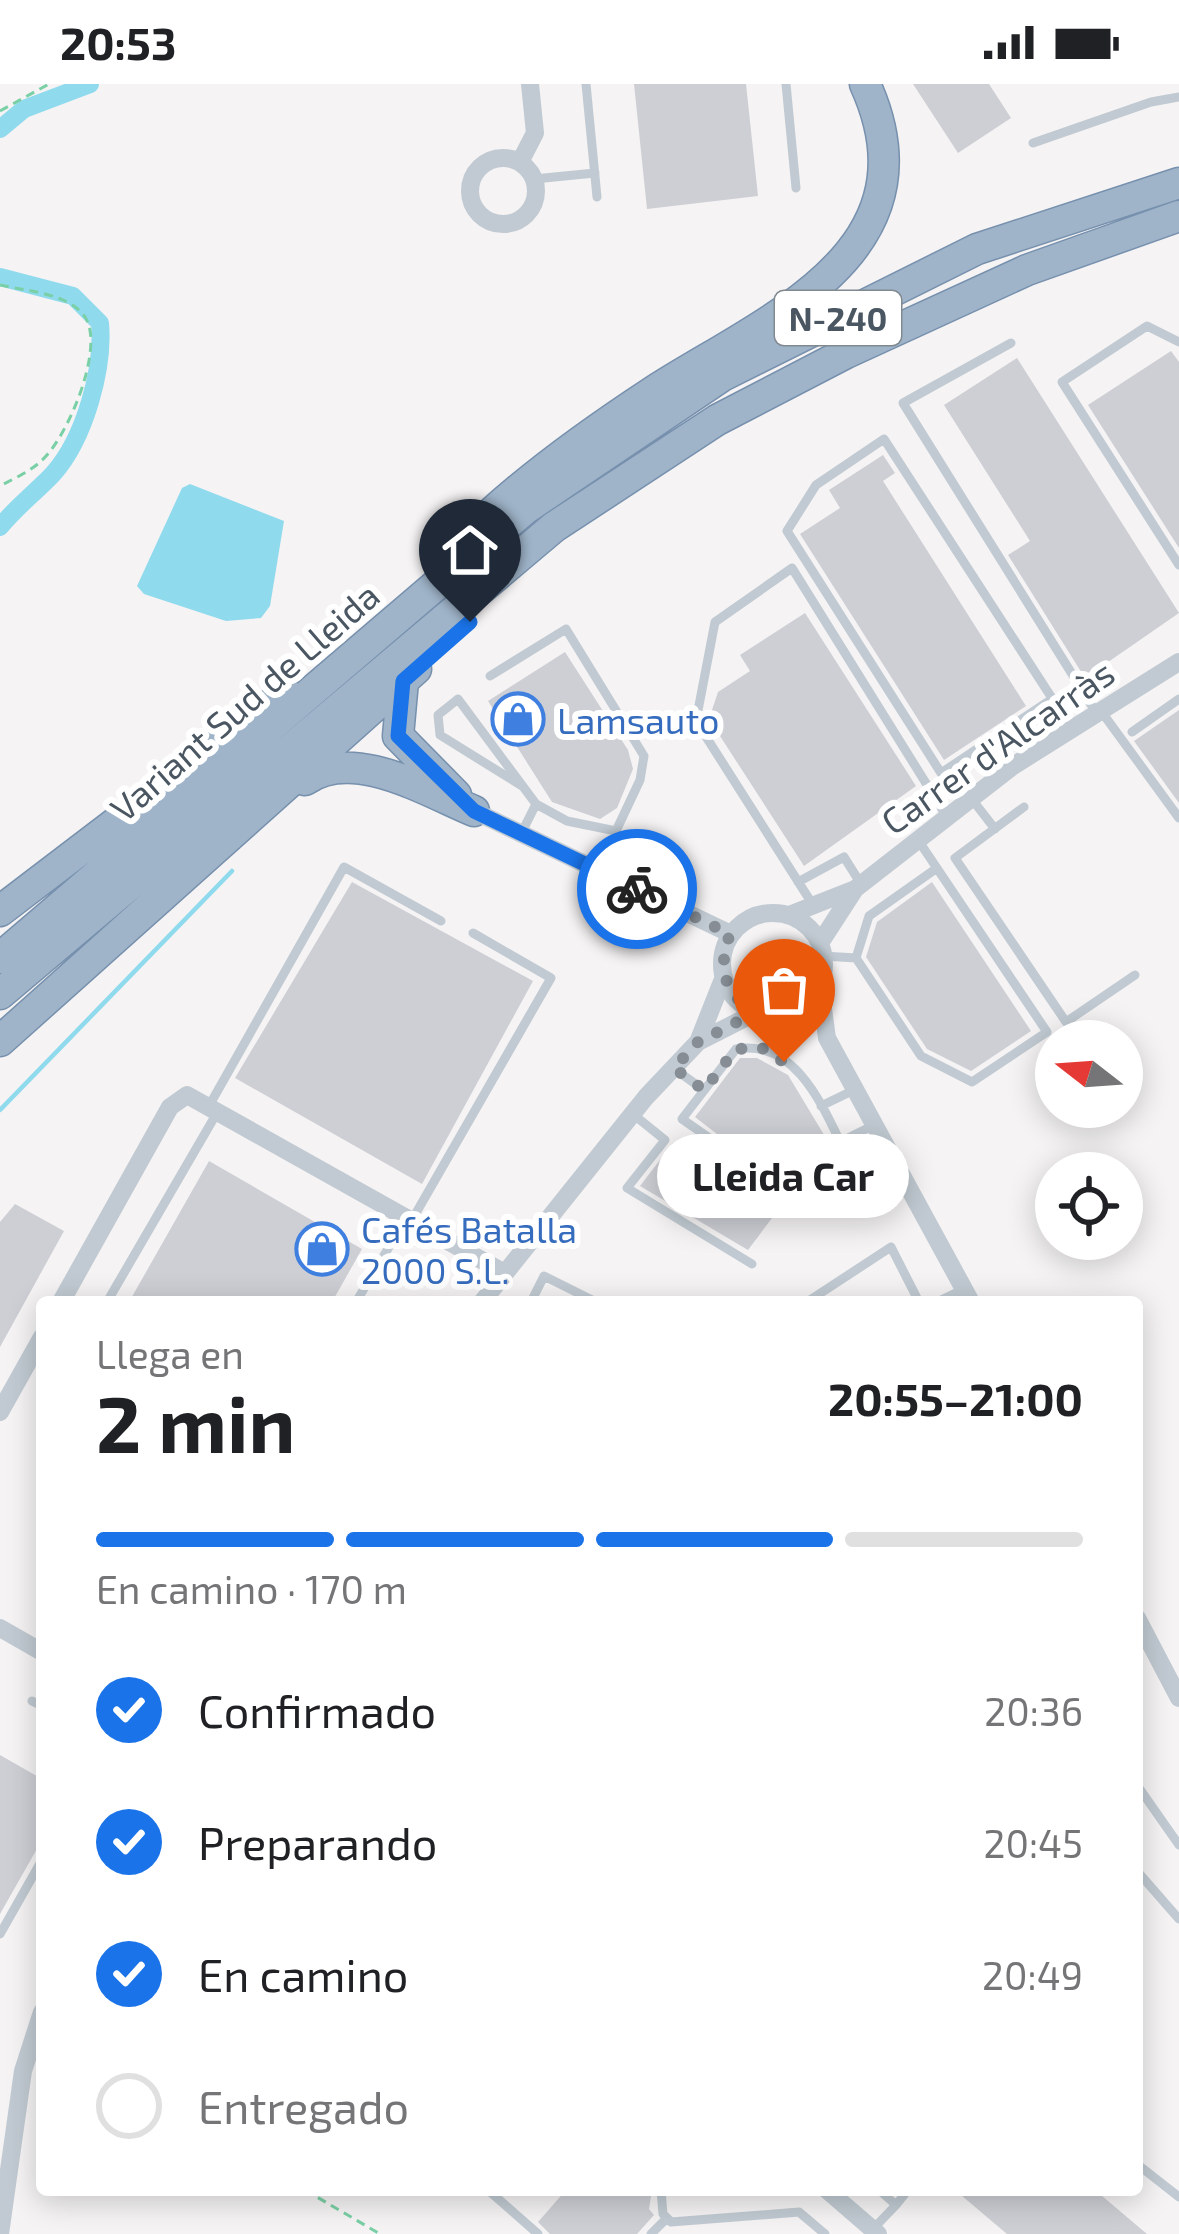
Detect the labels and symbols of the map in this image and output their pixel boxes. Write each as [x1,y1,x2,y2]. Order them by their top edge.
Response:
road number: N-240 [775,291,901,345]
pin [419,499,521,622]
street label: Variant Sud de Lleida [101,573,387,829]
street label: Carrer d'Alcarràs [872,650,1122,842]
shop icon: Lamsauto [490,691,546,747]
place label: Lamsauto [557,698,720,741]
courier [577,829,697,949]
pin [733,939,835,1062]
north arrow [1035,1020,1143,1128]
callout: Lleida Car [658,1134,910,1218]
place label: Cafés Batalla 2000 S.L. [361,1207,577,1291]
shop icon: Cafés Batalla 2000 S.L. [294,1221,350,1277]

